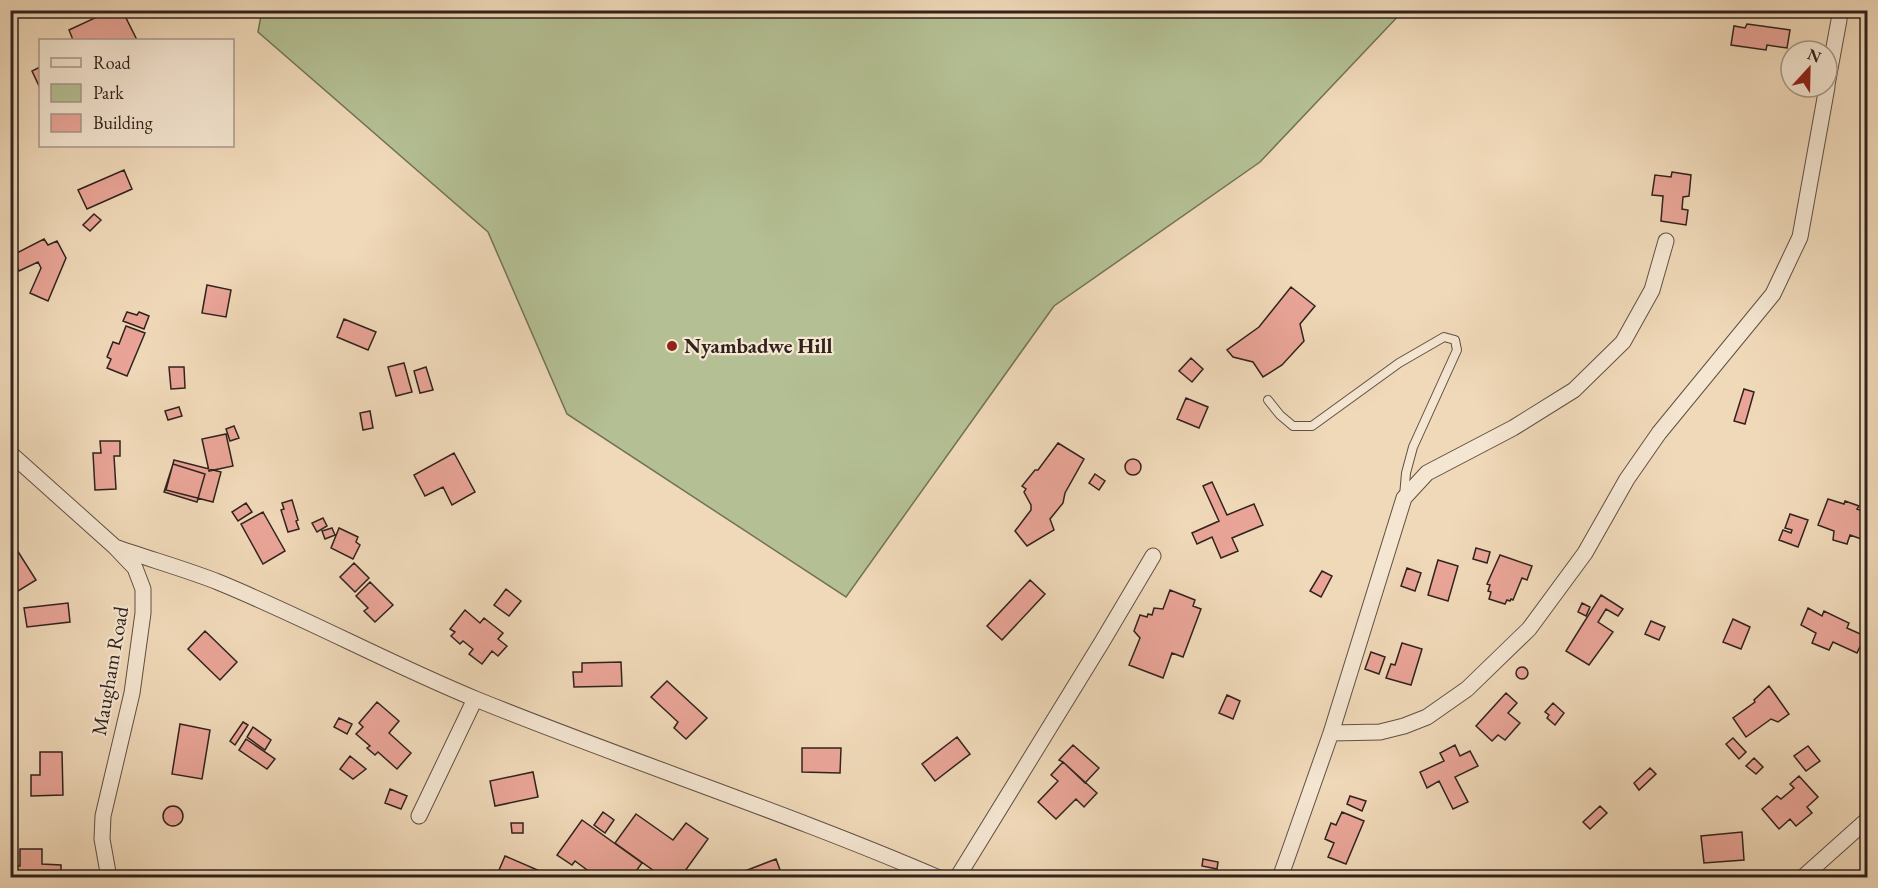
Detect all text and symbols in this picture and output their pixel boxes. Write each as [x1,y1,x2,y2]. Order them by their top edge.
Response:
legend [39,39,234,147]
north arrow [1779,39,1839,99]
text: N [1804,43,1824,68]
text: Road [93,51,132,74]
text: Park [93,81,124,104]
text: Building [93,111,153,134]
place label: Nyambadwe Hill [684,332,832,359]
marker: Nyambadwe Hill [665,339,679,353]
street label: Maugham Road [85,604,134,738]

